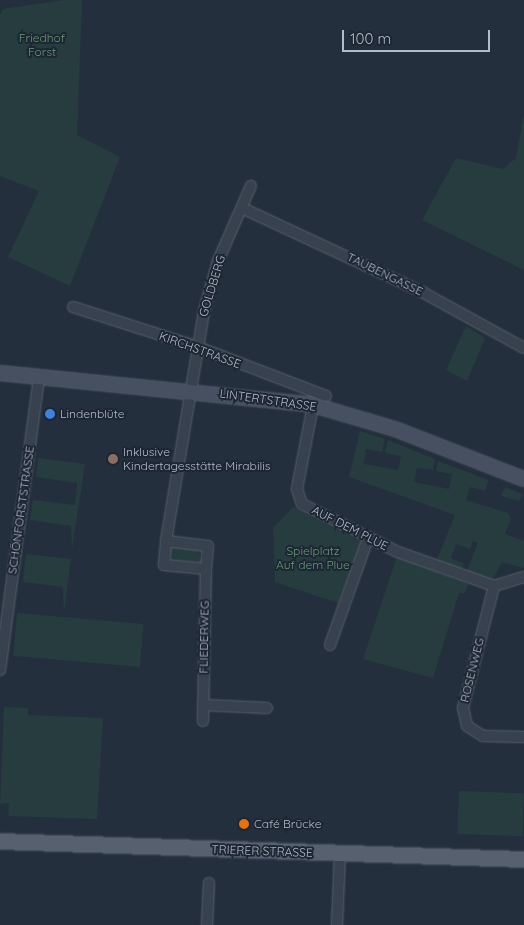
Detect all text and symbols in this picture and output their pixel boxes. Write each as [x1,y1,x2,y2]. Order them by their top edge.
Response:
scale bar [344,20,492,52]
text: 100 m [350,29,391,48]
park label: Friedhof Forst [19,31,65,59]
street label: TAUBENGASSE [345,249,425,299]
street label: GOLDBERG [196,254,228,318]
street label: KIRCHSTRASSE [157,329,243,371]
street label: LINTERTSTRASSE [219,386,317,414]
place label: Lindenblüte [60,407,124,421]
marker: Lindenblüte [44,408,56,420]
street label: SCHÖNFORSTSTRASSE [5,445,37,575]
place label: Inklusive Kindertagesstätte Mirabilis [123,445,270,473]
marker: Inklusive Kindertagesstätte Mirabilis [107,453,119,465]
street label: AUF DEM PLUE [309,503,391,553]
park label: Spielplatz Auf dem Plue [276,544,350,572]
street label: FLIEDERWEG [196,600,212,674]
street label: ROSENWEG [457,636,487,704]
place label: Café Brücke [254,817,321,831]
marker: Café Brücke [238,818,250,830]
street label: TRIERER STRASSE [211,842,313,860]

